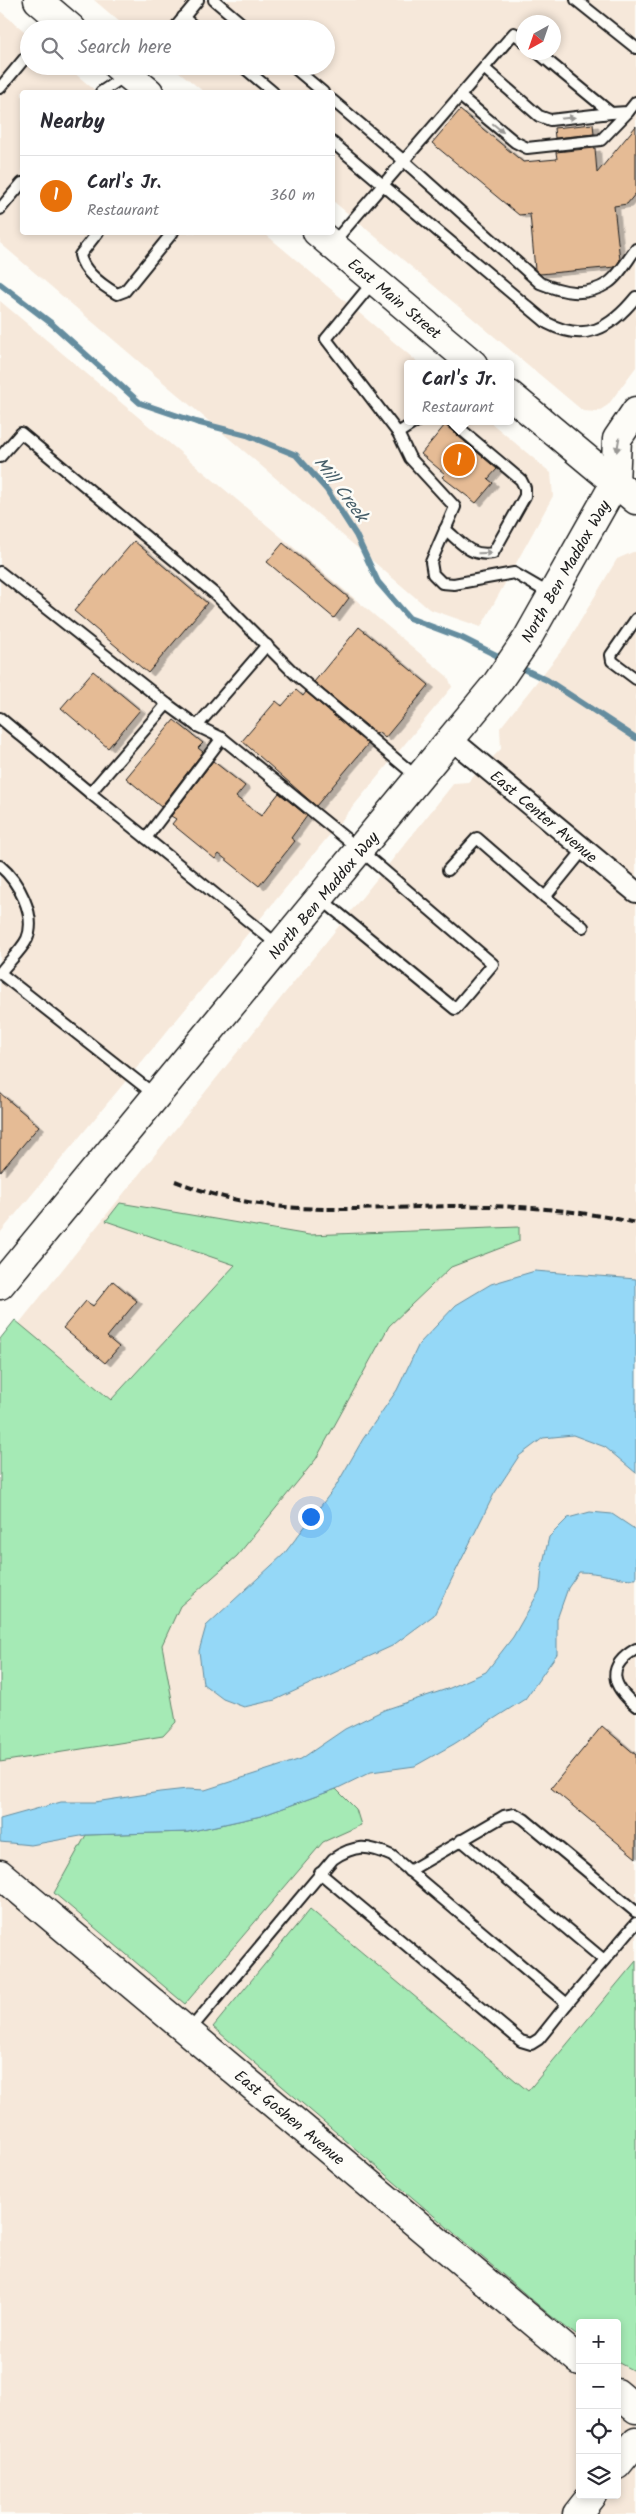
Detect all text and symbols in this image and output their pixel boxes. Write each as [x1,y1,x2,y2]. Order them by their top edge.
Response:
north arrow [516,15,561,60]
search box [20,20,335,75]
text: Search here [78,33,172,63]
icon: search [38,34,66,62]
text: Nearby [40,106,105,139]
one-way arrow [560,114,576,122]
one-way arrow [491,123,504,134]
text: Carl's Jr. [87,168,161,198]
text: 1 [54,183,58,208]
text: 360 m [270,183,315,208]
text: Restaurant [87,198,159,223]
street label: East Main Street [342,252,447,346]
popup [404,360,514,425]
text: Carl's Jr. [422,365,496,395]
text: Restaurant [422,395,494,420]
one-way arrow [614,437,622,453]
pin: 1 [443,441,475,479]
water label: Mill Creek [305,451,376,531]
street label: North Ben Maddox Way [515,495,618,648]
one-way arrow [477,549,493,557]
street label: East Center Avenue [484,765,602,870]
street label: North Ben Maddox Way [263,826,386,966]
your location [298,1504,324,1530]
street label: East Goshen Avenue [228,2064,350,2172]
map controls [576,2319,621,2499]
button: + [576,2319,621,2364]
button: − [576,2364,621,2409]
button: locate [576,2409,621,2454]
button: layers [576,2454,621,2499]

